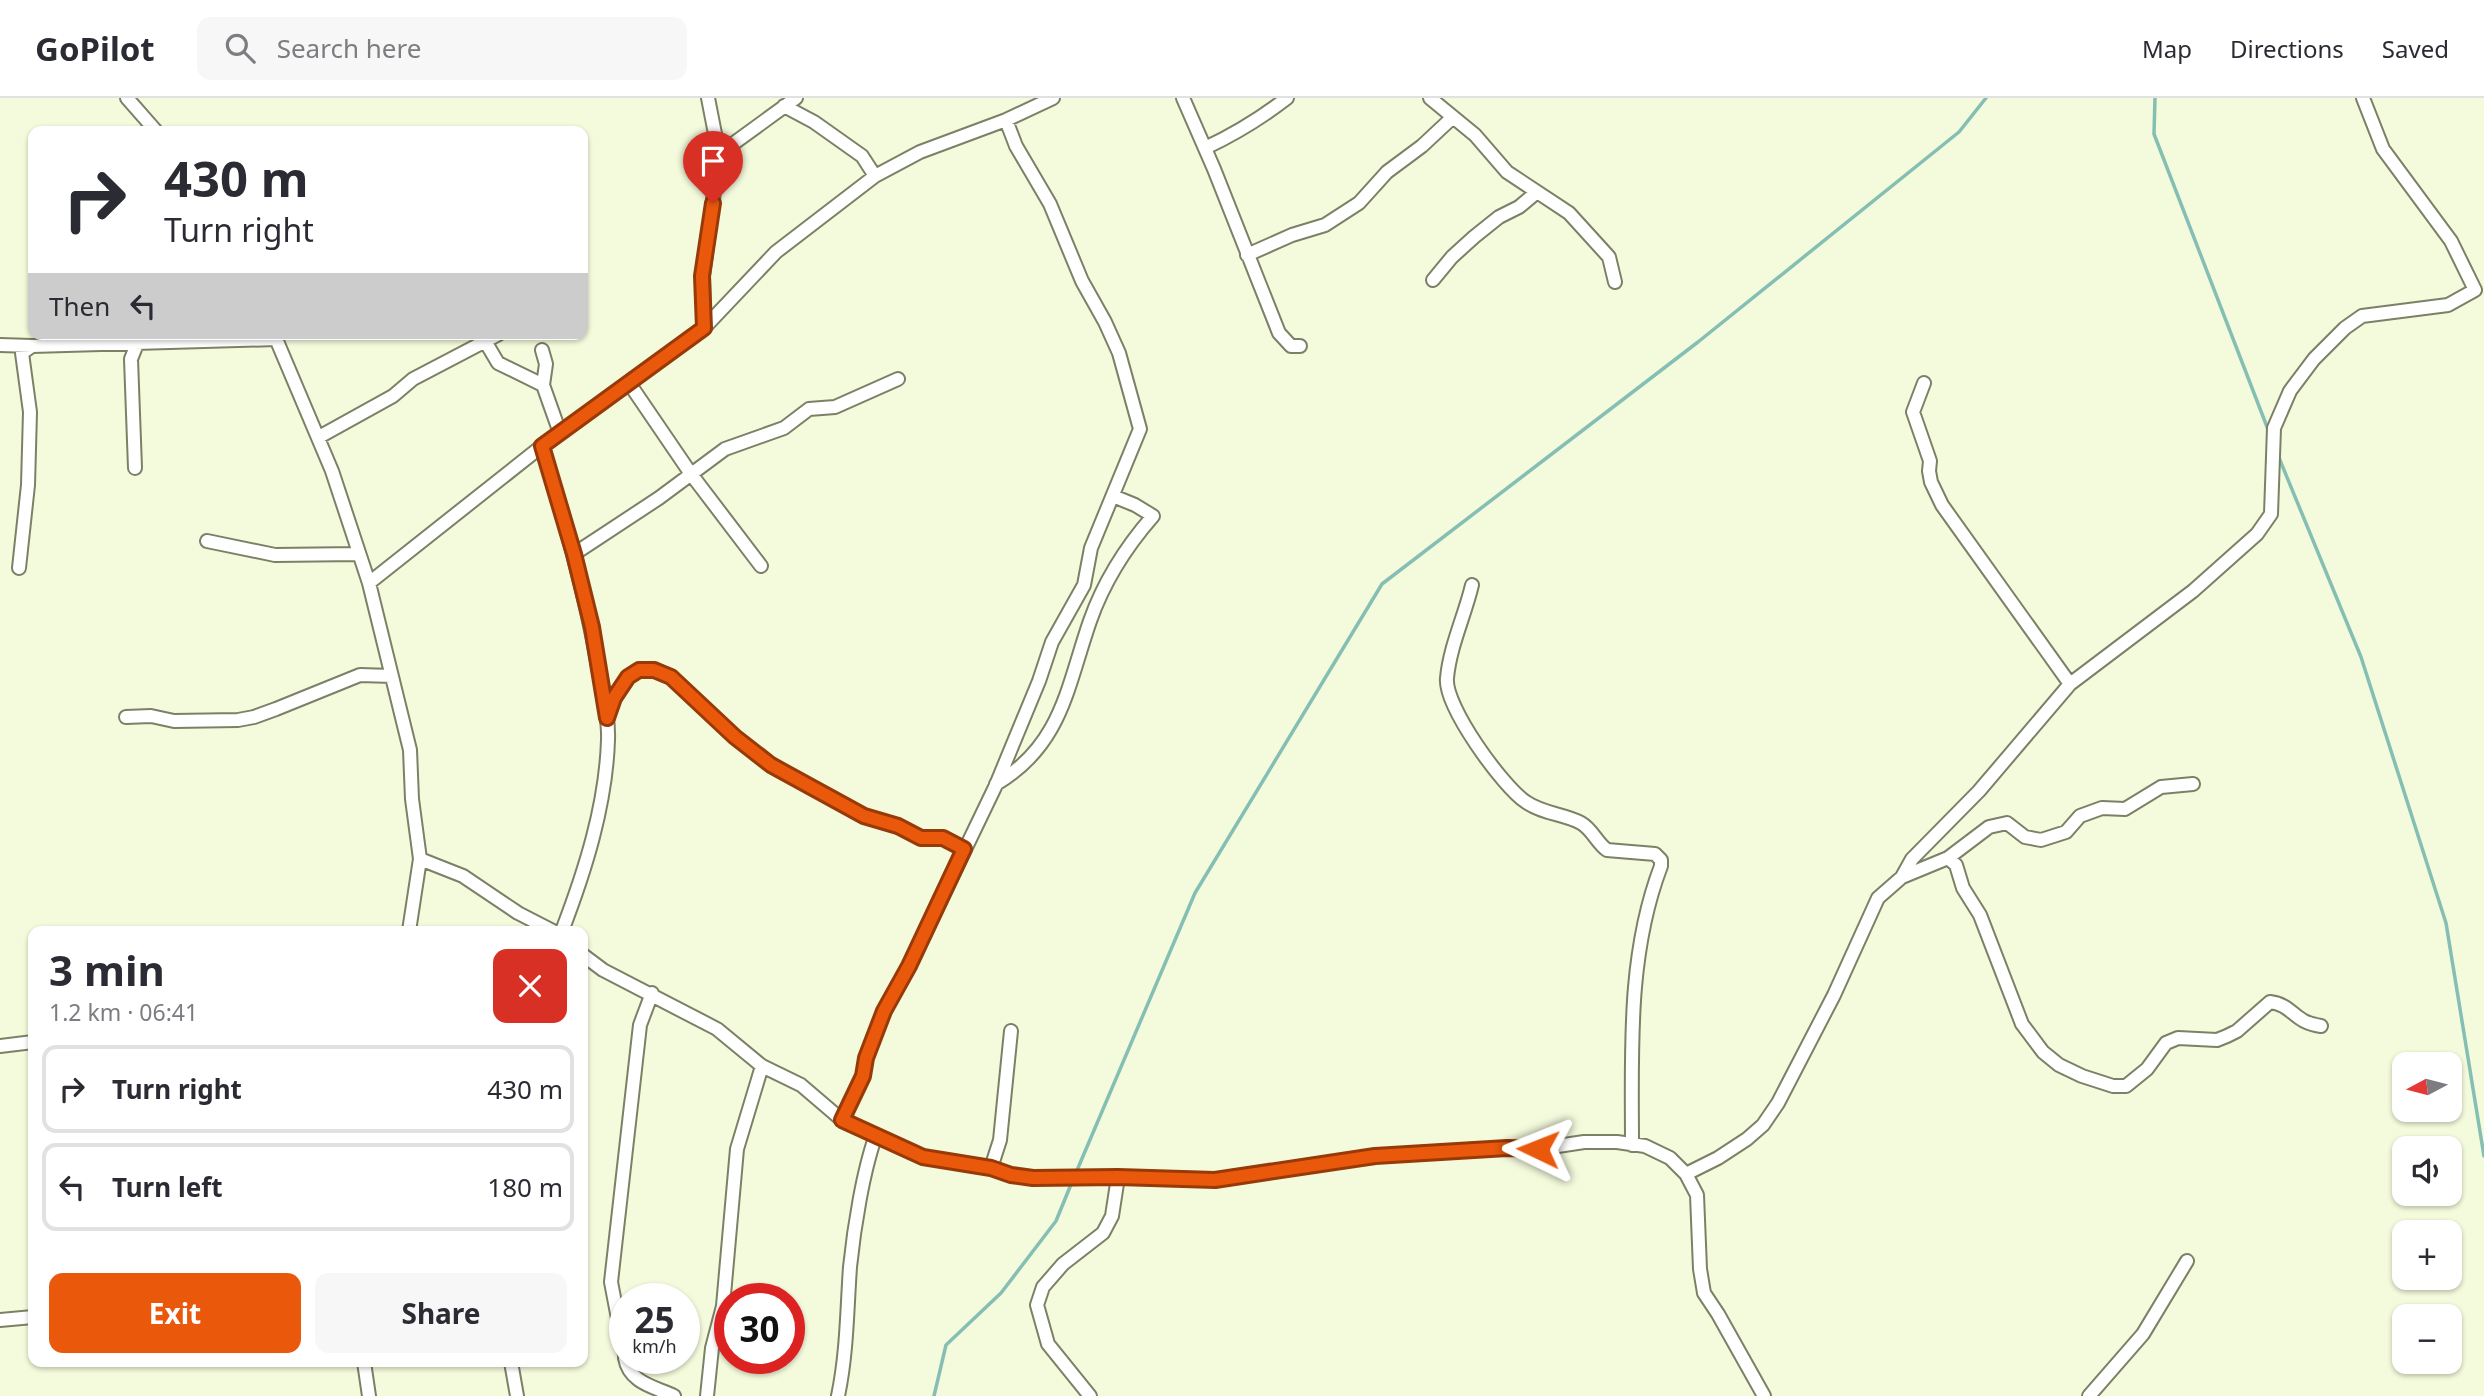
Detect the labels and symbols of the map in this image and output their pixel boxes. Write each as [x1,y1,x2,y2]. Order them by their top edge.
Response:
pin [683,131,743,203]
north arrow [2392,1052,2462,1122]
position arrow [1501,1112,1575,1186]
speed limit sign: 30 [714,1283,805,1374]

